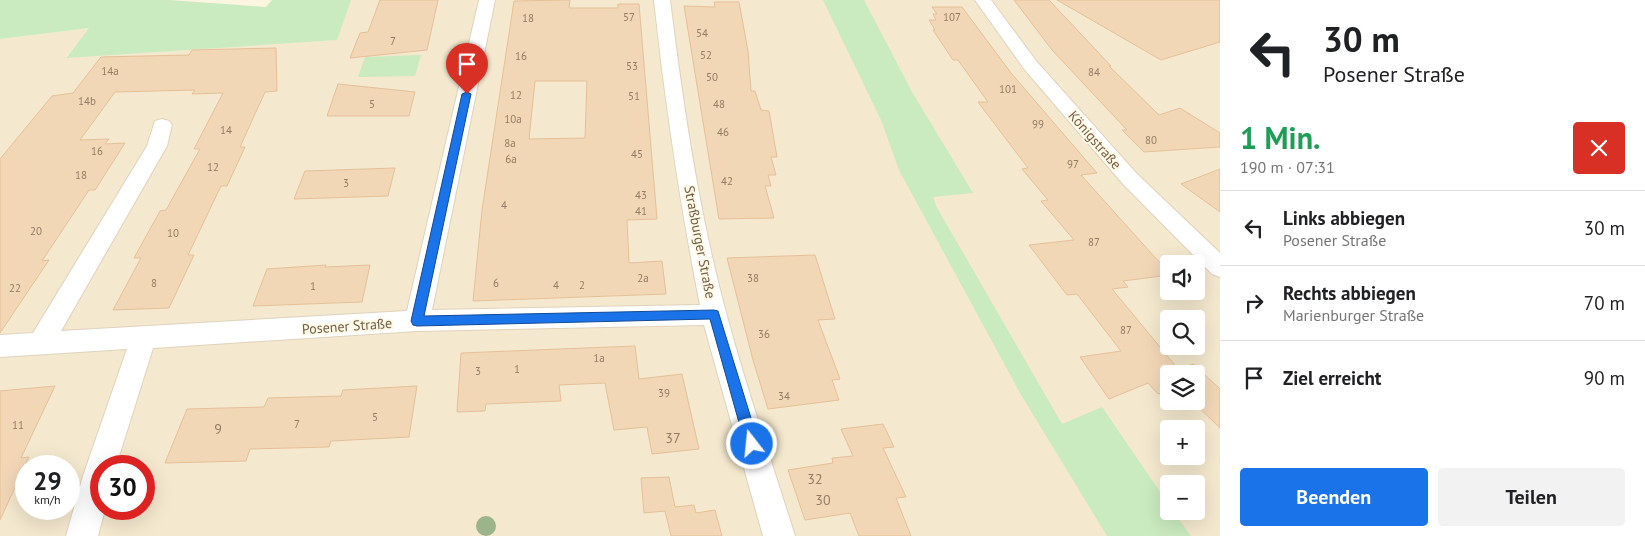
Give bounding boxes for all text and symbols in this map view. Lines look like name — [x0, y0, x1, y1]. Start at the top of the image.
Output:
house number: 57 — [623, 10, 635, 24]
house number: 107 — [943, 10, 961, 24]
house number: 18 — [522, 11, 534, 25]
text: 30 m — [1323, 16, 1400, 62]
icon: left — [1240, 20, 1305, 85]
house number: 54 — [696, 26, 708, 40]
house number: 7 — [390, 34, 396, 48]
pin — [446, 43, 488, 94]
house number: 52 — [700, 48, 712, 62]
house number: 16 — [515, 49, 527, 63]
icon: arrive — [453, 50, 481, 78]
house number: 53 — [626, 59, 638, 73]
text: Posener Straße — [1323, 60, 1465, 88]
house number: 14a — [101, 64, 119, 78]
house number: 84 — [1088, 65, 1100, 79]
house number: 50 — [706, 70, 718, 84]
house number: 101 — [999, 82, 1017, 96]
house number: 12 — [510, 88, 522, 102]
house number: 51 — [628, 89, 640, 103]
house number: 14b — [78, 94, 96, 108]
house number: 5 — [369, 97, 375, 111]
house number: 48 — [713, 97, 725, 111]
street label: Königstraße — [1065, 107, 1125, 173]
house number: 10a — [504, 112, 522, 126]
house number: 99 — [1032, 117, 1044, 131]
text: 1 Min. — [1240, 118, 1320, 157]
button: close — [1573, 122, 1625, 174]
house number: 14 — [220, 123, 232, 137]
house number: 46 — [717, 125, 729, 139]
house number: 80 — [1145, 133, 1157, 147]
house number: 8a — [504, 136, 516, 150]
house number: 16 — [91, 144, 103, 158]
house number: 45 — [631, 147, 643, 161]
house number: 6a — [505, 152, 517, 166]
house number: 97 — [1067, 157, 1079, 171]
text: 190 m · 07:31 — [1240, 157, 1335, 177]
house number: 12 — [207, 160, 219, 174]
house number: 18 — [75, 168, 87, 182]
house number: 42 — [721, 174, 733, 188]
house number: 3 — [343, 176, 349, 190]
street label: Straßburger Straße — [680, 184, 720, 300]
house number: 43 — [635, 188, 647, 202]
house number: 4 — [501, 198, 507, 212]
house number: 41 — [635, 204, 647, 218]
text: Links abbiegen — [1283, 206, 1405, 230]
icon: left — [1240, 214, 1268, 242]
text: 30 m — [1584, 216, 1625, 240]
house number: 20 — [30, 224, 42, 238]
house number: 10 — [167, 226, 179, 240]
text: Posener Straße — [1283, 230, 1386, 250]
house number: 87 — [1088, 235, 1100, 249]
map controls — [1160, 255, 1205, 520]
button: sound — [1160, 255, 1205, 300]
house number: 2a — [637, 271, 649, 285]
house number: 38 — [747, 271, 759, 285]
house number: 8 — [151, 276, 157, 290]
house number: 6 — [493, 276, 499, 290]
house number: 4 — [553, 278, 559, 292]
house number: 2 — [579, 278, 585, 292]
house number: 1 — [310, 279, 316, 293]
house number: 22 — [9, 281, 21, 295]
text: Rechts abbiegen — [1283, 281, 1416, 305]
icon: right — [1240, 289, 1268, 317]
text: 70 m — [1584, 291, 1625, 315]
text: Marienburger Straße — [1283, 305, 1424, 325]
button: search — [1160, 310, 1205, 355]
street label: Posener Straße — [301, 314, 393, 338]
house number: 87 — [1120, 323, 1132, 337]
house number: 36 — [758, 327, 770, 341]
house number: 1a — [593, 351, 605, 365]
house number: 1 — [514, 362, 520, 376]
house number: 3 — [475, 364, 481, 378]
icon: arrive — [1240, 364, 1268, 392]
button: layers — [1160, 365, 1205, 410]
text: Ziel erreicht — [1283, 366, 1381, 390]
text: 90 m — [1584, 366, 1625, 390]
house number: 39 — [658, 386, 670, 400]
house number: 34 — [778, 389, 790, 403]
house number: 5 — [372, 410, 378, 424]
house number: 7 — [294, 417, 300, 431]
position arrow — [725, 417, 777, 469]
house number: 11 — [12, 418, 24, 432]
house number: 9 — [214, 420, 222, 438]
button: + — [1160, 420, 1205, 465]
house number: 37 — [665, 429, 681, 447]
speed limit sign: 30 — [90, 455, 155, 520]
text: 29 — [33, 465, 62, 497]
button: Beenden — [1240, 468, 1428, 526]
button: Teilen — [1438, 468, 1625, 526]
house number: 32 — [807, 470, 823, 488]
button: − — [1160, 475, 1205, 520]
house number: 30 — [815, 491, 831, 509]
text: km/h — [34, 492, 61, 507]

